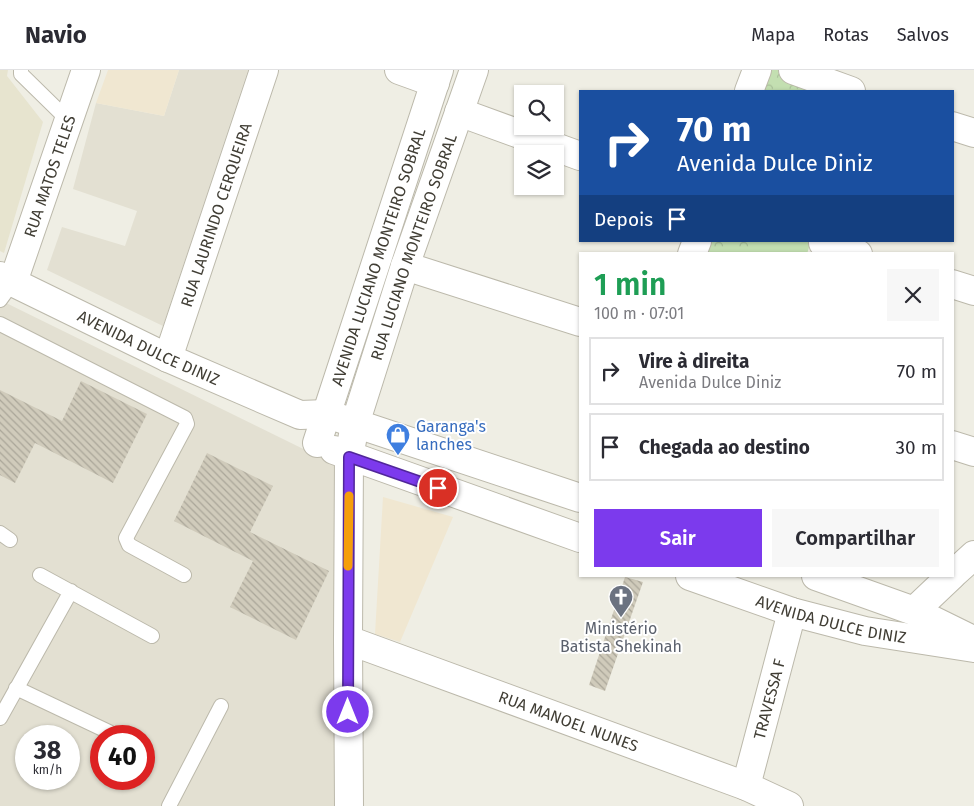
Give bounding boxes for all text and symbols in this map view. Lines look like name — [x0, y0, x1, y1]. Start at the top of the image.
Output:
text: Navio — [25, 21, 87, 49]
text: Mapa — [751, 24, 795, 46]
text: Rotas — [823, 24, 869, 46]
text: Salvos — [897, 24, 949, 46]
map controls — [514, 85, 564, 195]
button: search — [514, 85, 564, 135]
text: 70 m — [677, 108, 751, 150]
icon: right — [594, 110, 659, 175]
street label: RUA MATOS TELES — [20, 112, 79, 240]
street label: RUA LAURINDO CERQUEIRA — [176, 119, 256, 309]
street label: AVENIDA LUCIANO MONTEIRO SOBRAL — [327, 125, 429, 388]
street label: RUA LUCIANO MONTEIRO SOBRAL — [366, 131, 460, 363]
button: layers — [514, 145, 564, 195]
text: Avenida Dulce Diniz — [677, 150, 873, 177]
icon: arrive — [663, 205, 691, 233]
text: Depois — [594, 208, 653, 231]
text: 1 min — [594, 267, 666, 303]
button: close — [887, 269, 939, 321]
text: 100 m · 07:01 — [594, 304, 684, 323]
street label: AVENIDA DULCE DINIZ — [75, 306, 223, 389]
text: Vire à direita — [639, 350, 749, 373]
icon: right — [596, 357, 624, 385]
text: 70 m — [897, 360, 937, 383]
text: Avenida Dulce Diniz — [639, 373, 781, 392]
place label: Garanga's lanches — [416, 417, 486, 454]
shop icon: Garanga's lanches — [385, 422, 411, 456]
icon: arrive — [596, 433, 624, 461]
text: Chegada ao destino — [639, 436, 810, 459]
text: 30 m — [896, 436, 937, 459]
pin — [417, 467, 459, 509]
icon: arrive — [424, 474, 452, 502]
button: Sair — [594, 509, 762, 567]
button: Compartilhar — [772, 509, 939, 567]
church icon: Ministério Batista Shekinah — [608, 584, 634, 618]
street label: AVENIDA DULCE DINIZ — [753, 591, 908, 647]
place label: Ministério Batista Shekinah — [560, 619, 682, 656]
street label: TRAVESSA F — [749, 656, 789, 741]
position arrow — [321, 685, 373, 737]
street label: RUA MANOEL NUNES — [496, 687, 641, 755]
speed limit sign: 40 — [90, 725, 155, 790]
text: 38 — [34, 736, 61, 766]
text: km/h — [33, 763, 62, 777]

